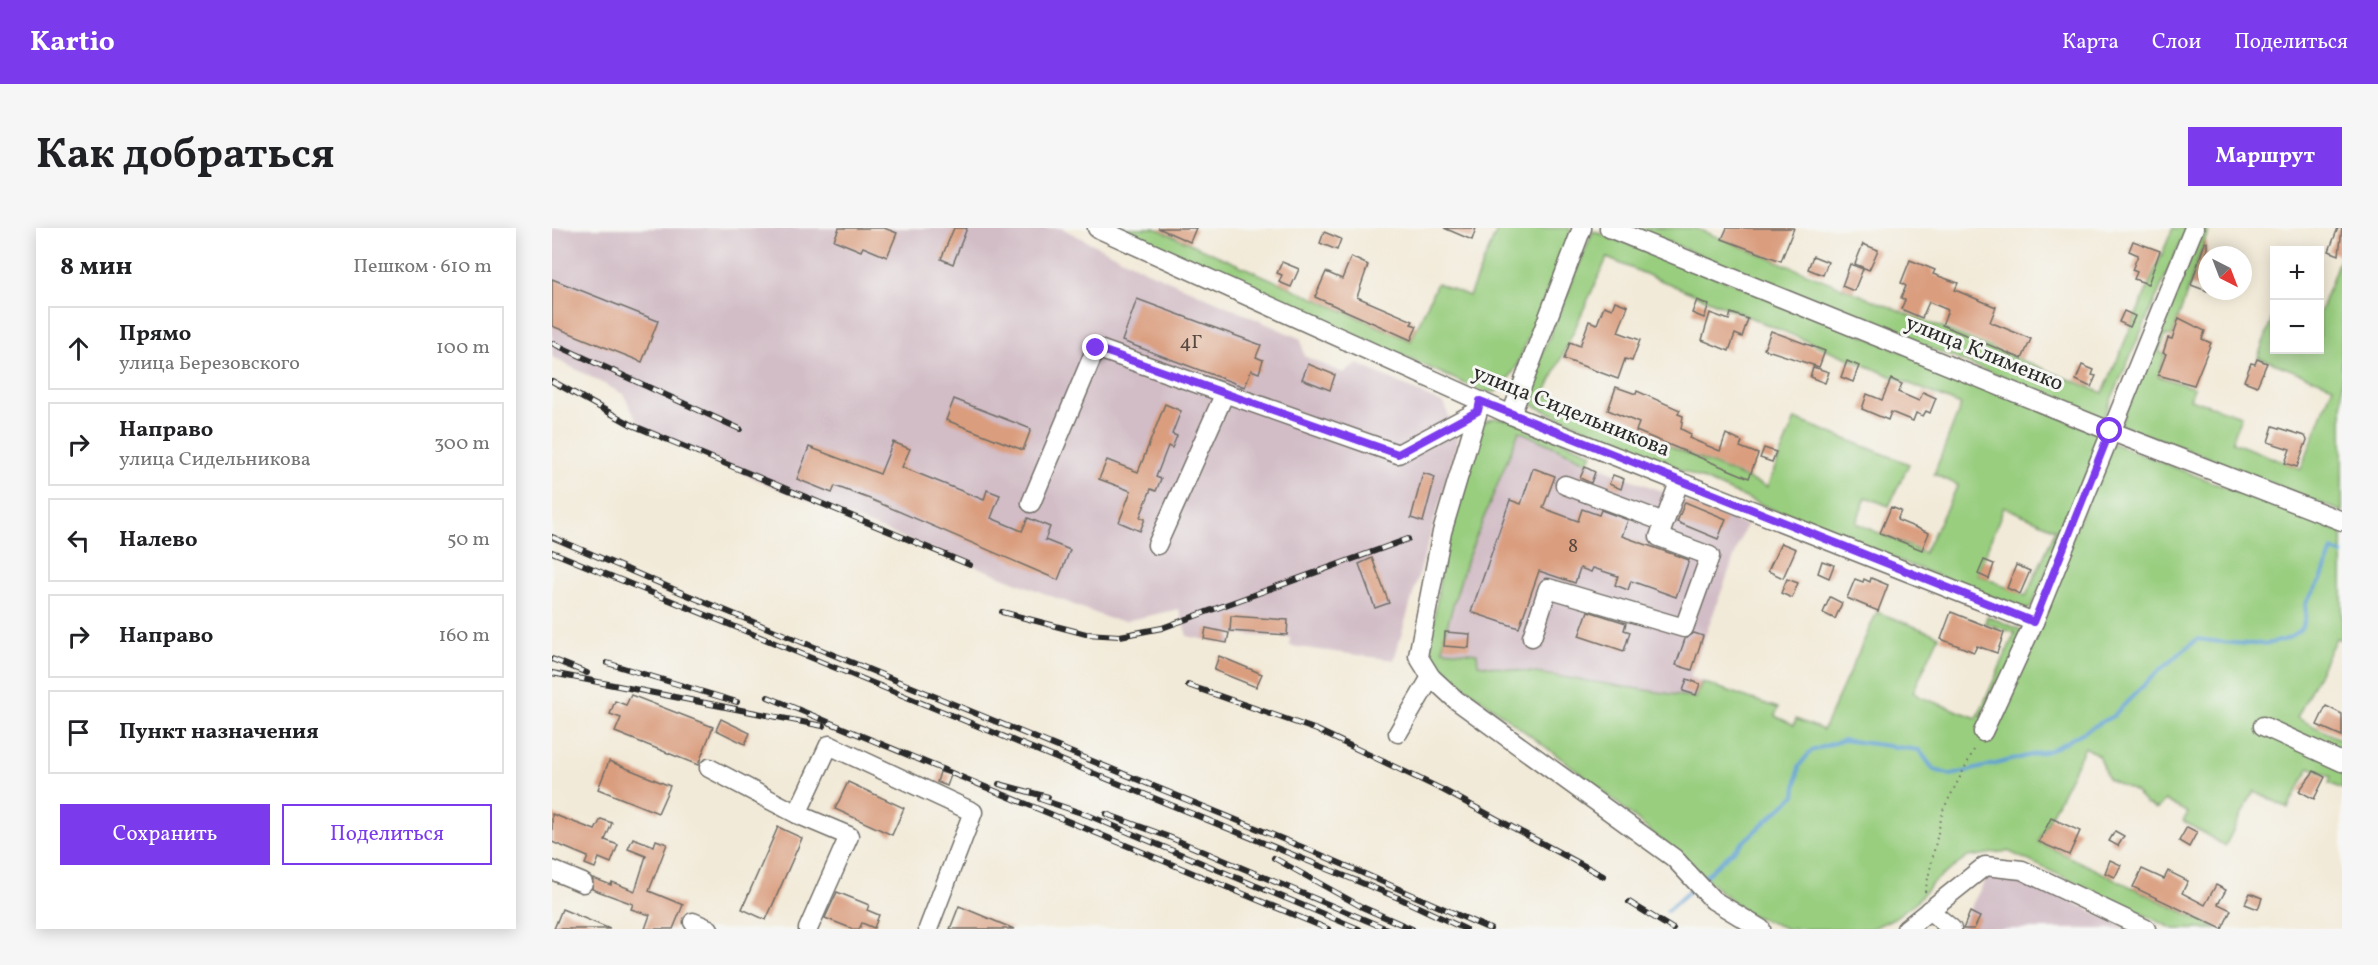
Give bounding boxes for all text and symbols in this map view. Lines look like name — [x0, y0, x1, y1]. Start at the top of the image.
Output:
text: Kartio — [30, 23, 115, 62]
text: Карта — [2062, 28, 2119, 57]
text: Слои — [2152, 28, 2201, 57]
text: Поделиться — [2234, 28, 2348, 57]
text: Как добраться — [36, 127, 335, 186]
button: Маршрут — [2188, 127, 2342, 186]
north arrow — [2198, 246, 2252, 300]
map controls — [2270, 246, 2324, 354]
button: + — [2270, 246, 2324, 300]
text: 8 мин — [60, 249, 132, 285]
text: Пешком · 610 m — [353, 253, 492, 281]
button: − — [2270, 300, 2324, 354]
street label: улица Клименко — [1900, 308, 2068, 400]
text: Прямо — [119, 319, 191, 350]
house number: 4Г — [1179, 329, 1203, 357]
icon: ahead — [62, 332, 95, 365]
text: 100 m — [436, 334, 490, 362]
route end — [1082, 334, 1108, 360]
text: улица Березовского — [119, 350, 300, 378]
street label: улица Сидельникова — [1467, 358, 1675, 466]
text: Направо — [119, 415, 213, 446]
route start — [2096, 417, 2122, 443]
icon: right — [62, 428, 95, 461]
text: 300 m — [434, 430, 490, 458]
text: улица Сидельникова — [119, 446, 311, 474]
icon: left — [62, 524, 95, 557]
text: Налево — [119, 525, 198, 556]
text: 50 m — [447, 526, 490, 554]
house number: 8 — [1568, 533, 1578, 561]
icon: right — [62, 620, 95, 653]
text: Направо — [119, 621, 213, 652]
text: 160 m — [438, 622, 490, 650]
icon: arrive — [62, 716, 95, 749]
text: Пункт назначения — [119, 717, 319, 748]
button: Сохранить — [60, 804, 270, 865]
button: Поделиться — [282, 804, 492, 865]

